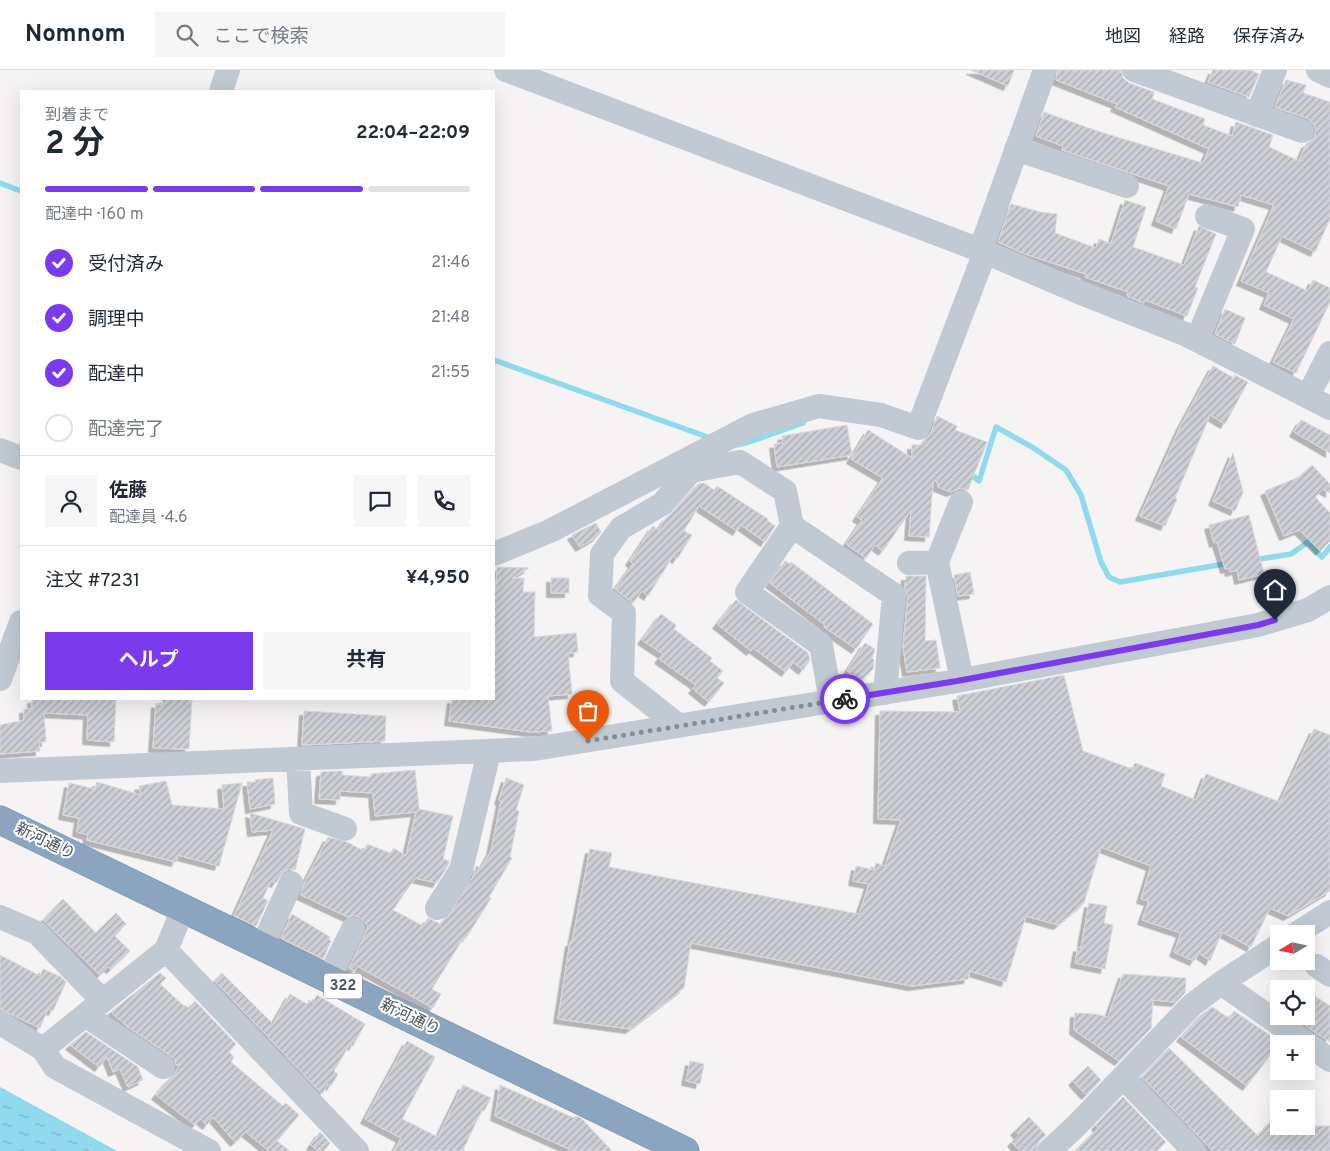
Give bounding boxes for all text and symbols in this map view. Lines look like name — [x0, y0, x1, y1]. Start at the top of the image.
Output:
search box — [155, 12, 505, 57]
text: Nomnom — [25, 20, 125, 50]
icon: search — [173, 21, 201, 49]
text: ここで検索 — [213, 25, 309, 49]
text: 地図 — [1105, 26, 1141, 49]
text: 経路 — [1169, 26, 1205, 49]
text: 保存済み — [1233, 26, 1305, 49]
text: 到着まで — [45, 106, 109, 126]
text: 22:04–22:09 — [356, 121, 470, 145]
text: 2 分 — [45, 125, 105, 165]
text: 配達中 · 160 m — [45, 205, 144, 225]
icon: check — [45, 249, 73, 277]
text: 受付済み — [88, 253, 164, 277]
text: 21:46 — [431, 253, 470, 273]
icon: check — [45, 304, 73, 332]
text: 調理中 — [88, 308, 145, 332]
text: 21:48 — [431, 308, 470, 328]
icon: check — [45, 359, 73, 387]
text: 配達中 — [88, 363, 145, 387]
text: 21:55 — [431, 363, 470, 383]
text: 配達完了 — [88, 418, 164, 442]
button: person — [45, 475, 97, 527]
button: chat — [354, 475, 406, 527]
button: phone — [418, 475, 470, 527]
text: 佐藤 — [109, 479, 147, 503]
text: 配達員 · 4.6 — [109, 508, 188, 528]
text: ¥4,950 — [406, 566, 470, 590]
text: 注文 #7231 — [45, 569, 140, 593]
pin — [1254, 569, 1296, 620]
icon: home — [1261, 576, 1289, 604]
button: ヘルプ — [45, 632, 253, 690]
button: 共有 — [263, 632, 470, 690]
courier — [820, 674, 870, 724]
icon: bike — [831, 685, 859, 713]
pin — [567, 690, 609, 741]
icon: bag — [574, 697, 602, 725]
street label: 新河通り — [12, 819, 78, 865]
north arrow — [1270, 925, 1315, 970]
map controls — [1270, 925, 1315, 1135]
road number: 322 — [324, 974, 362, 998]
button: locate — [1270, 980, 1315, 1025]
street label: 新河通り — [377, 995, 443, 1041]
button: + — [1270, 1035, 1315, 1080]
button: − — [1270, 1090, 1315, 1135]

